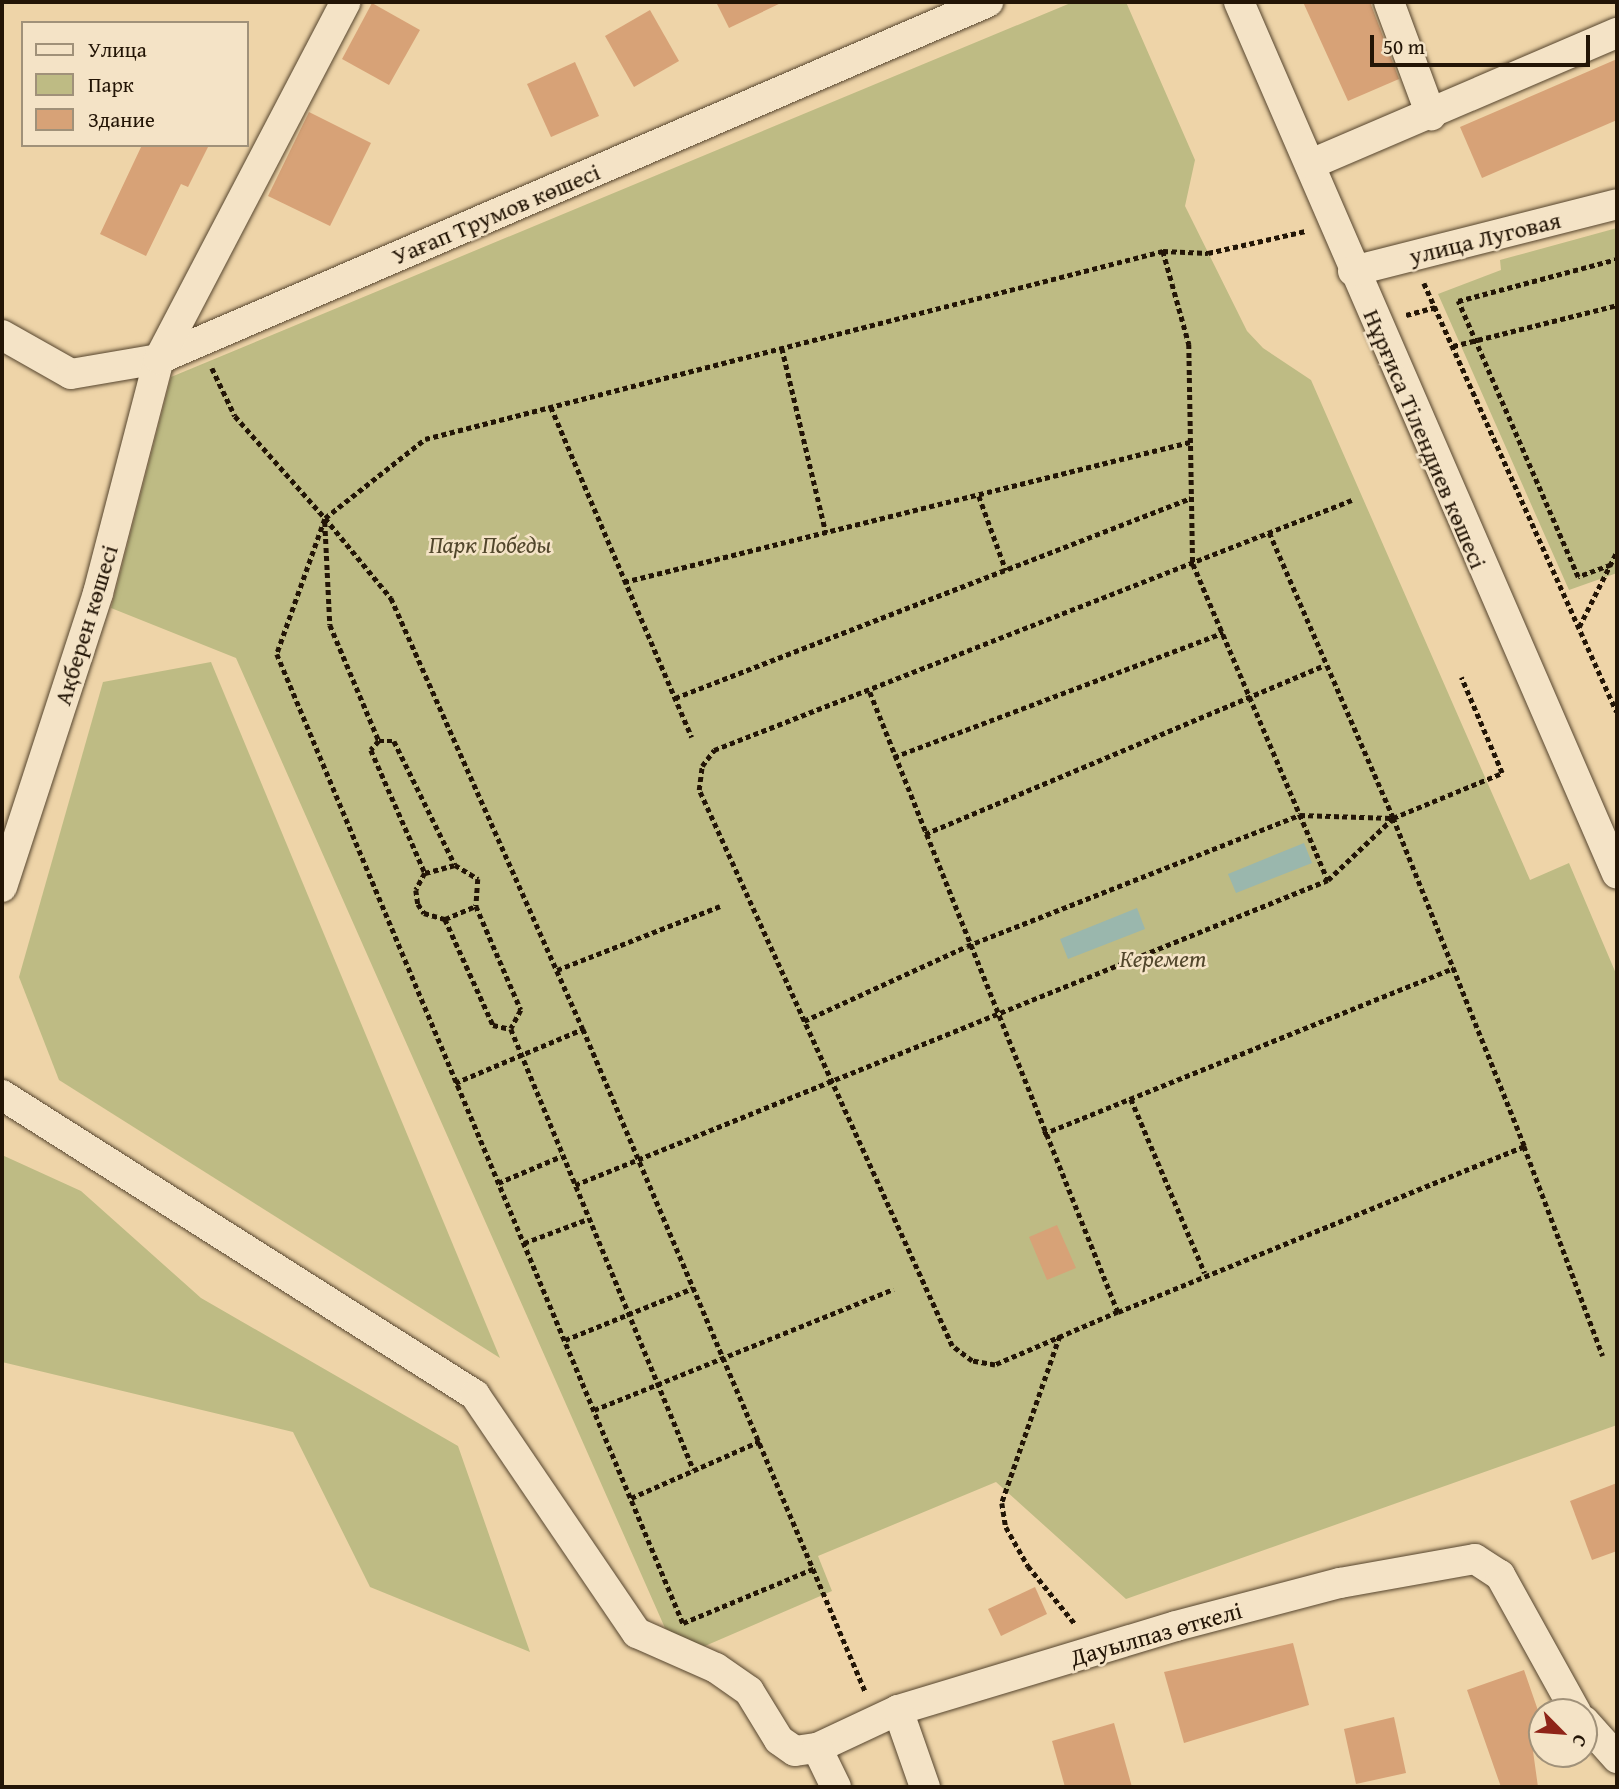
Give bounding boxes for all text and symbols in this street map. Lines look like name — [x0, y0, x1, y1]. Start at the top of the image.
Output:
legend — [21, 21, 248, 147]
scale bar — [1374, 21, 1594, 65]
text: 50 m — [1383, 31, 1425, 62]
text: Улица — [88, 34, 147, 65]
text: Парк — [88, 69, 134, 100]
text: Здание — [88, 104, 155, 135]
street label: Уағап Трумов көшесі — [388, 157, 604, 271]
street label: улица Луговая — [1406, 205, 1564, 271]
street label: Нұрғиса Тілендиев көшесі — [1357, 305, 1493, 573]
park label: Парк Победы — [429, 531, 551, 559]
street label: Ақберен көшесі — [48, 541, 124, 709]
park label: Керемет — [1119, 945, 1207, 973]
street label: Дауылпаз өткелі — [1067, 1596, 1245, 1672]
north arrow — [1528, 1698, 1598, 1768]
text: С — [1565, 1730, 1595, 1752]

